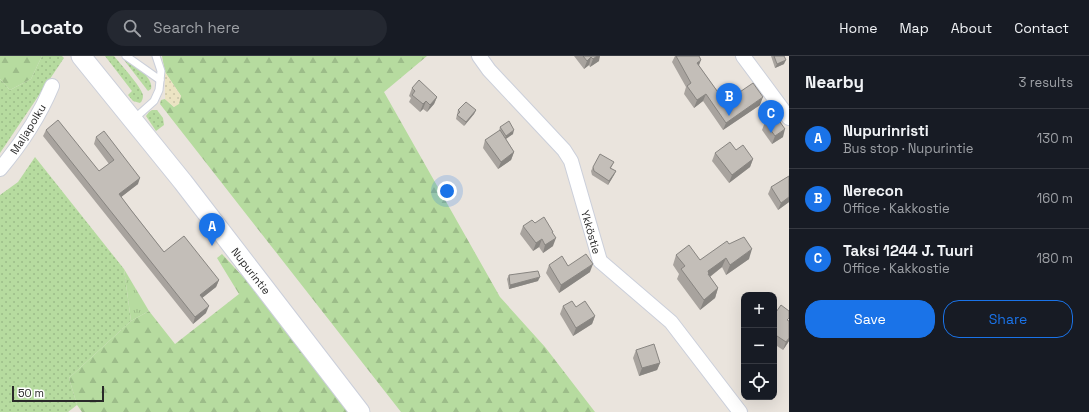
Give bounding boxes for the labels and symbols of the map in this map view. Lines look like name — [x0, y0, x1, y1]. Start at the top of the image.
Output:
pin: B — [716, 83, 742, 116]
pin: C — [758, 100, 784, 133]
street label: Maljapolku — [7, 101, 49, 157]
your location — [437, 181, 457, 201]
street label: Ykköstie — [578, 208, 604, 256]
pin: A — [199, 213, 225, 246]
street label: Nupurintie — [228, 245, 274, 297]
scale bar — [12, 384, 104, 403]

